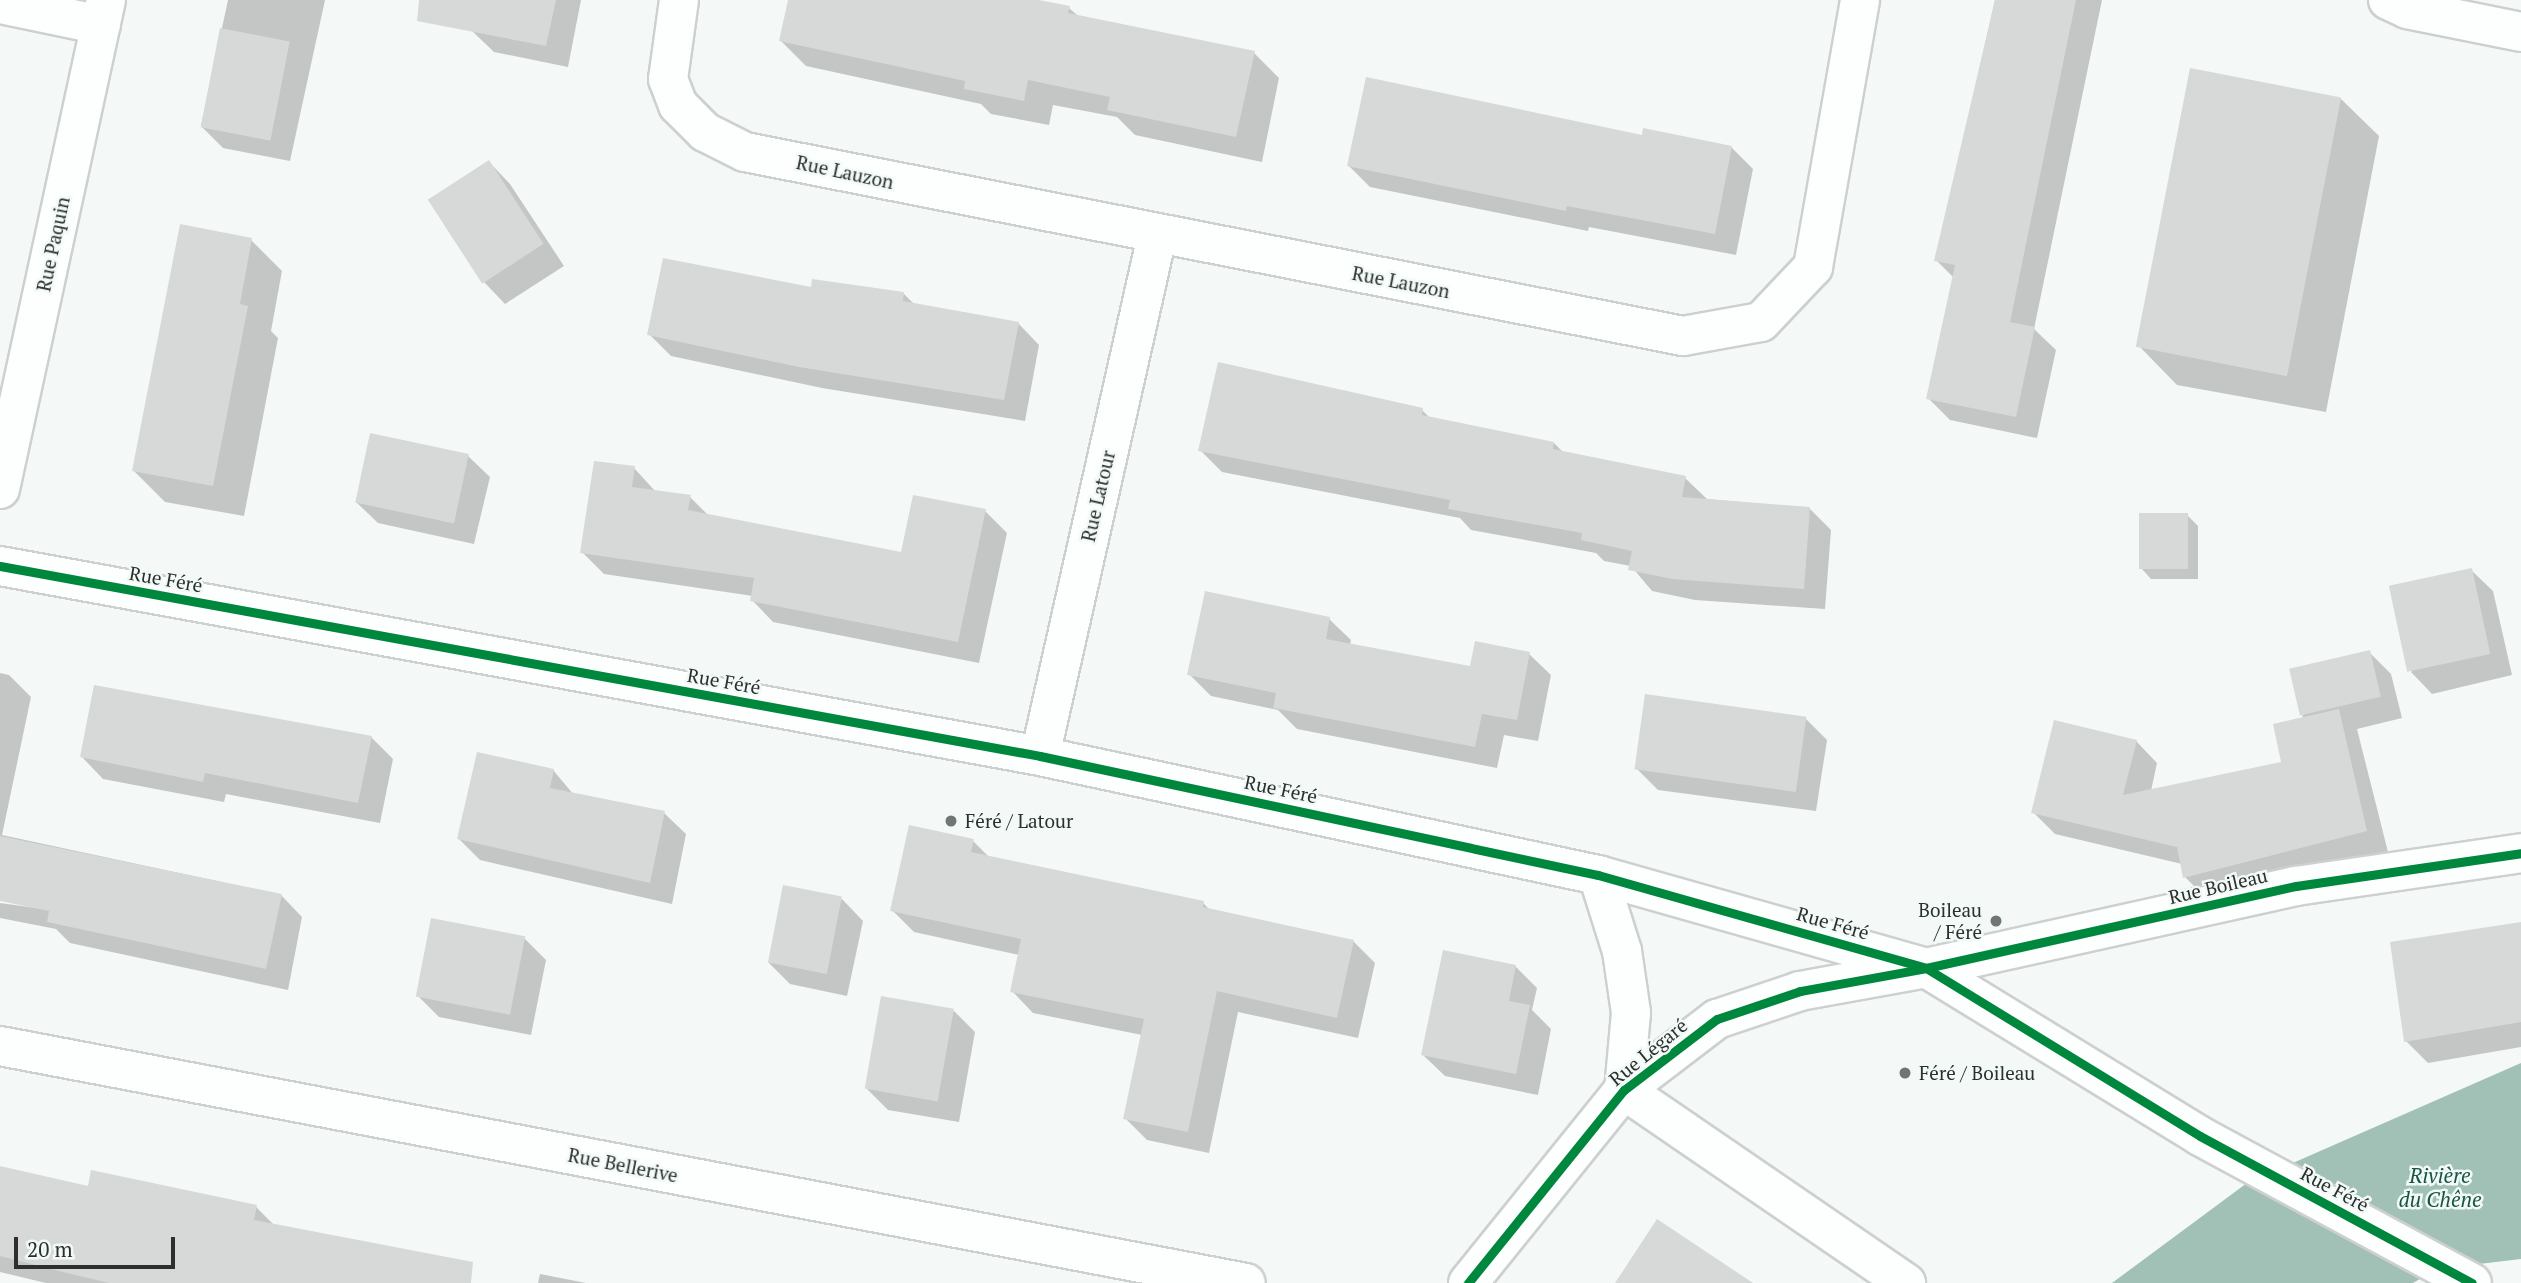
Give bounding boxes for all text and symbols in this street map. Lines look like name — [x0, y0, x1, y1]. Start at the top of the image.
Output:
street label: Rue Lauzon — [794, 151, 896, 193]
street label: Rue Paquin — [32, 194, 74, 294]
street label: Rue Lauzon — [1350, 261, 1452, 303]
street label: Rue Latour — [1076, 448, 1120, 544]
street label: Rue Féré — [128, 561, 204, 597]
street label: Rue Féré — [686, 663, 762, 699]
street label: Rue Féré — [1242, 770, 1320, 808]
place label: Féré / Latour — [965, 810, 1073, 832]
marker: Féré / Latour — [943, 813, 959, 829]
street label: Rue Boileau — [2166, 864, 2270, 908]
place label: Boileau / Féré — [1918, 899, 1982, 943]
street label: Rue Féré — [1794, 902, 1872, 944]
marker: Boileau / Féré — [1988, 913, 2004, 929]
street label: Rue Légaré — [1604, 1014, 1692, 1090]
place label: Féré / Boileau — [1919, 1062, 2035, 1084]
marker: Féré / Boileau — [1897, 1065, 1913, 1081]
street label: Rue Bellerive — [566, 1143, 680, 1187]
street label: Rue Féré — [2297, 1162, 2373, 1216]
water label: Rivière du Chêne — [2398, 1162, 2482, 1212]
scale bar — [18, 1224, 178, 1268]
text: 20 m — [27, 1235, 73, 1263]

